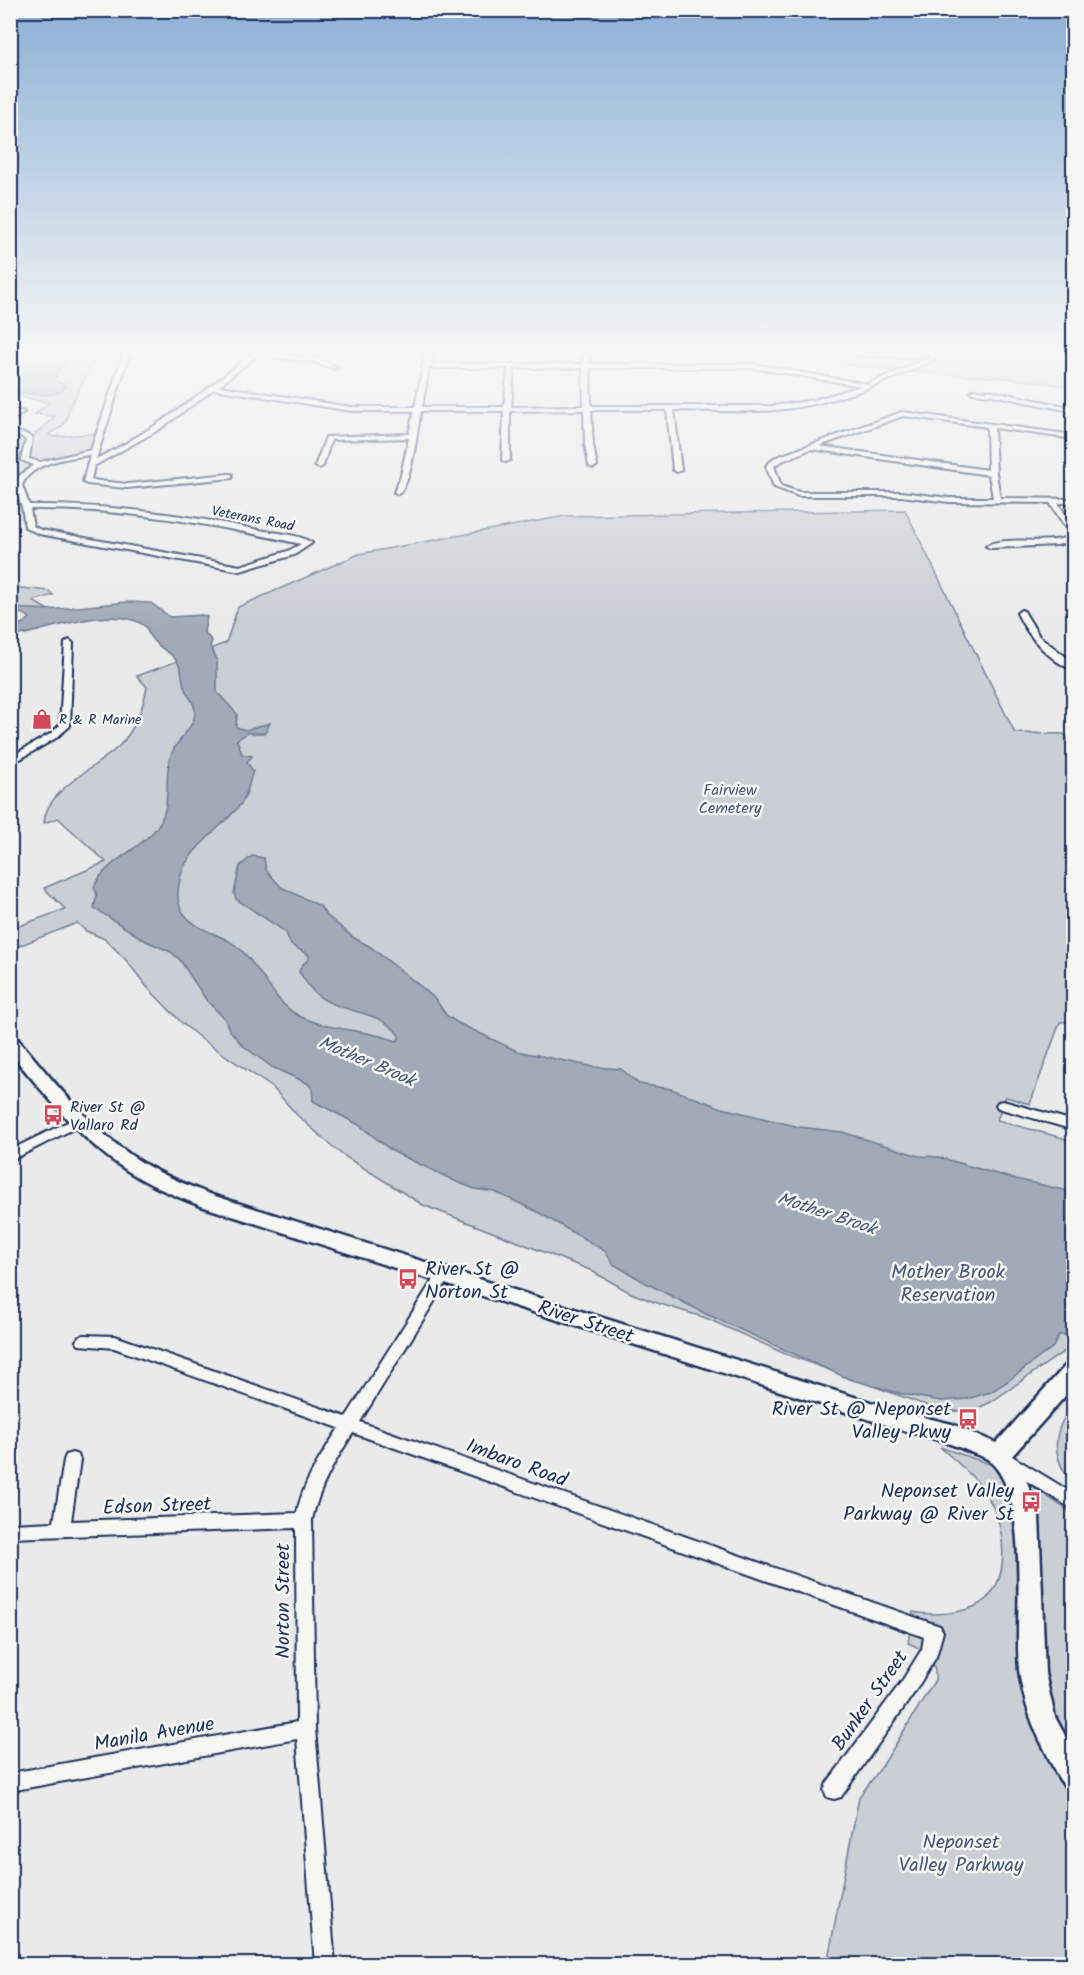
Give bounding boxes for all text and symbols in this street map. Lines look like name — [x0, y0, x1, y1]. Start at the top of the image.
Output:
street label: Veterans Road — [210, 500, 297, 538]
shop icon: R & R Marine — [30, 707, 54, 731]
place label: R & R Marine — [59, 709, 142, 731]
park label: Fairview Cemetery — [699, 778, 762, 821]
water label: Mother Brook — [314, 1029, 422, 1097]
place label: River St @ Vallaro Rd — [70, 1095, 145, 1138]
bus stop icon: River St @ Vallaro Rd — [41, 1103, 65, 1127]
water label: Mother Brook — [773, 1185, 882, 1245]
place label: River St @ Norton St — [425, 1254, 519, 1309]
park label: Mother Brook Reservation — [891, 1257, 1006, 1312]
bus stop icon: River St @ Norton St — [396, 1267, 420, 1291]
street label: River Street — [533, 1292, 638, 1354]
place label: River St @ Neponset Valley Pkwy — [772, 1394, 952, 1449]
bus stop icon: River St @ Neponset Valley Pkwy — [956, 1407, 980, 1431]
street label: Imbaro Road — [461, 1431, 572, 1497]
place label: Neponset Valley Parkway @ River St — [843, 1476, 1015, 1531]
street label: Edson Street — [102, 1489, 212, 1525]
bus stop icon: Neponset Valley Parkway @ River St — [1019, 1490, 1043, 1514]
street label: Norton Street — [268, 1543, 300, 1659]
street label: Bunker Street — [824, 1644, 917, 1758]
street label: Manila Avenue — [92, 1709, 217, 1761]
park label: Neponset Valley Parkway — [899, 1827, 1024, 1882]

